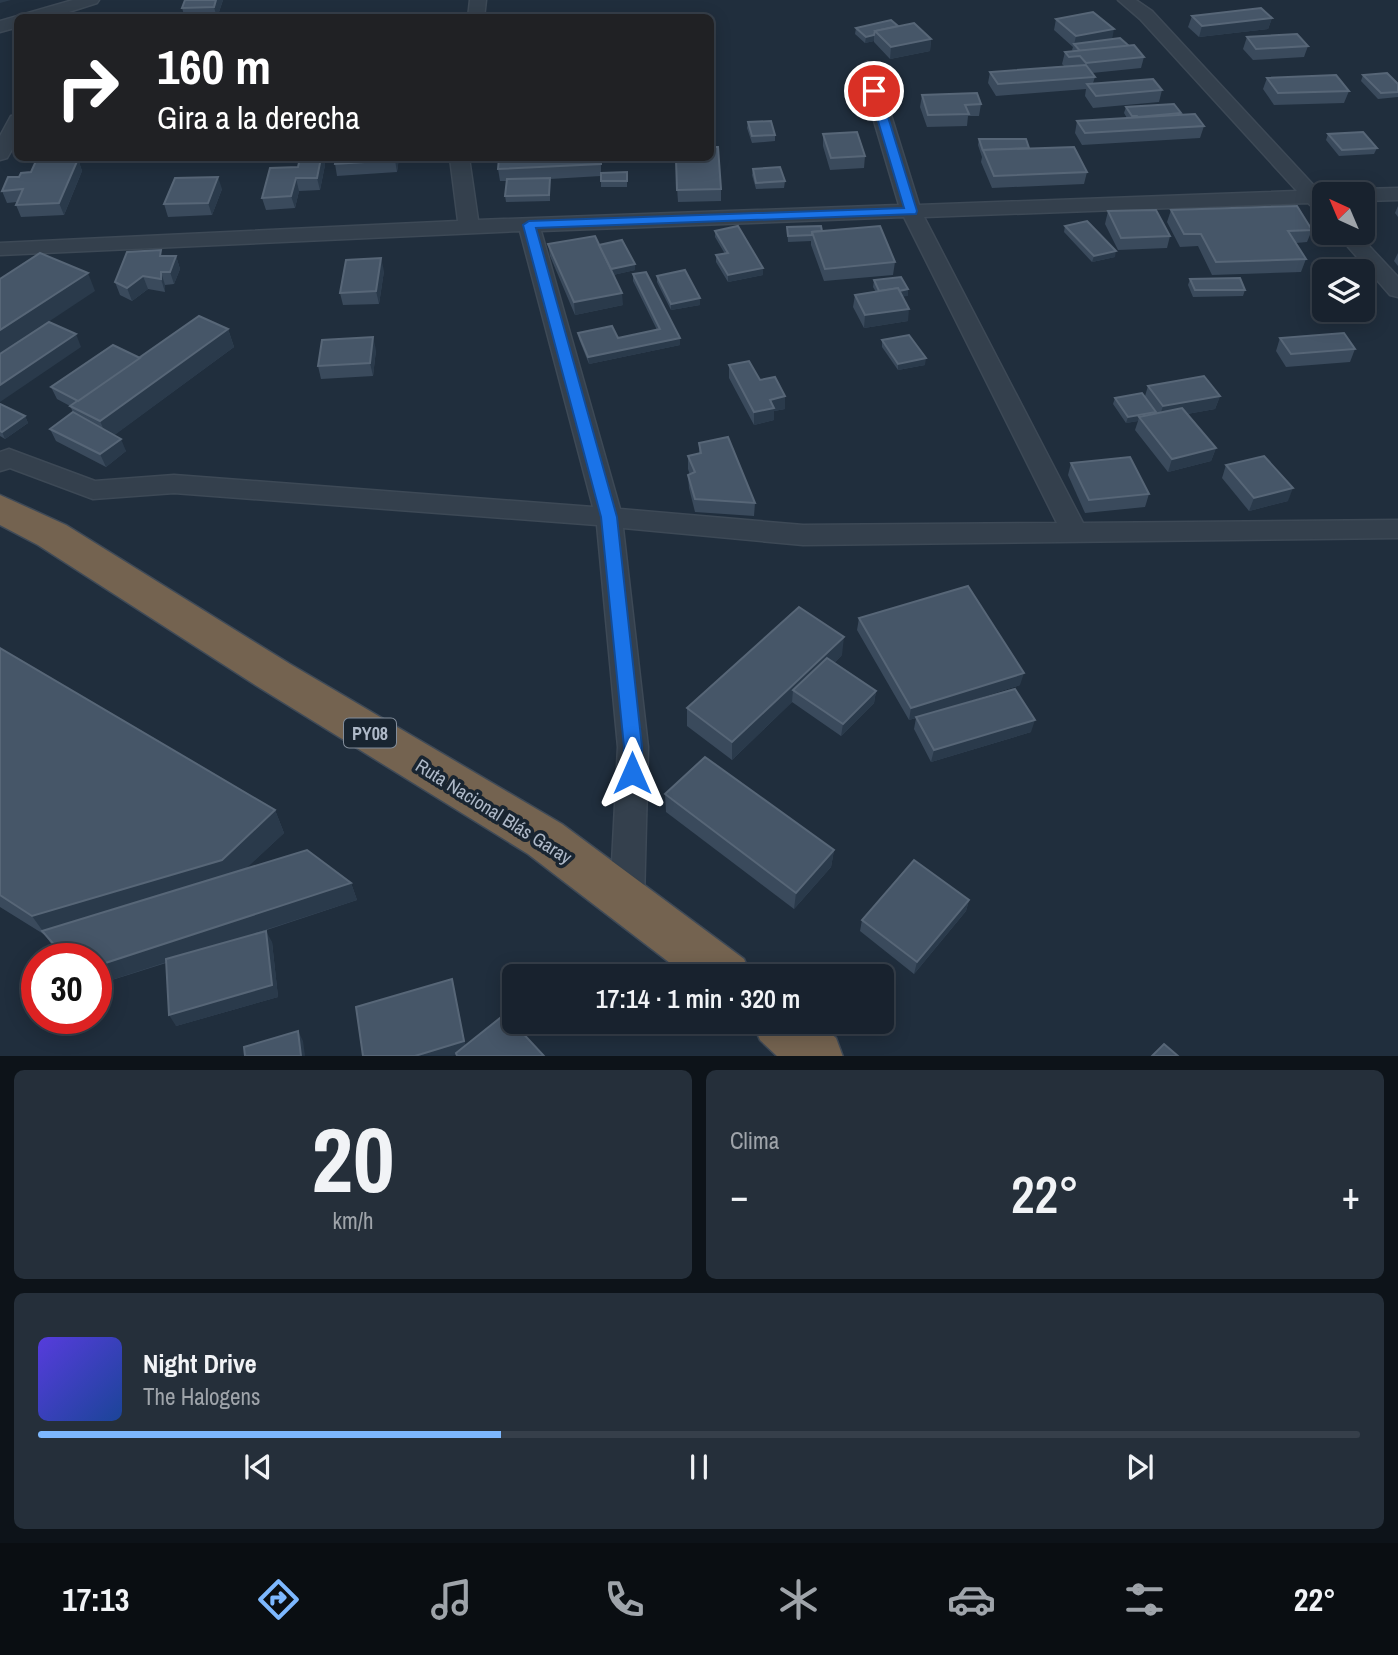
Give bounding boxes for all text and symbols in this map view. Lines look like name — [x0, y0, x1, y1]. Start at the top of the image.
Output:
text: 160 m — [157, 33, 271, 99]
icon: right — [42, 42, 133, 133]
pin — [844, 61, 904, 121]
icon: arrive — [855, 72, 893, 110]
text: Gira a la derecha — [157, 96, 360, 139]
north arrow — [1312, 182, 1376, 245]
map controls — [1312, 182, 1375, 322]
button: layers — [1312, 259, 1375, 322]
road number: PY08 — [344, 718, 396, 748]
position arrow — [595, 736, 669, 810]
street label: Ruta Nacional Blás Garay — [411, 752, 577, 870]
speed limit sign: 30 — [21, 943, 112, 1034]
text: 17:14 · 1 min · 320 m — [596, 981, 800, 1016]
text: 20 — [312, 1098, 395, 1220]
text: Clima — [730, 1125, 779, 1156]
text: 22° — [1011, 1159, 1079, 1229]
text: − — [730, 1170, 748, 1221]
text: + — [1342, 1170, 1360, 1221]
text: km/h — [333, 1205, 373, 1236]
text: Night Drive — [143, 1346, 257, 1381]
text: The Halogens — [143, 1381, 260, 1412]
icon: previous — [239, 1448, 277, 1486]
icon: pause — [680, 1448, 718, 1486]
icon: next — [1121, 1448, 1159, 1486]
icon: directions — [254, 1575, 303, 1624]
icon: music — [427, 1575, 476, 1624]
icon: phone — [600, 1575, 649, 1624]
icon: climate — [774, 1575, 823, 1624]
icon: car — [947, 1575, 996, 1624]
icon: filters — [1120, 1575, 1169, 1624]
text: 17:13 — [62, 1578, 129, 1621]
text: 22° — [1294, 1578, 1336, 1621]

